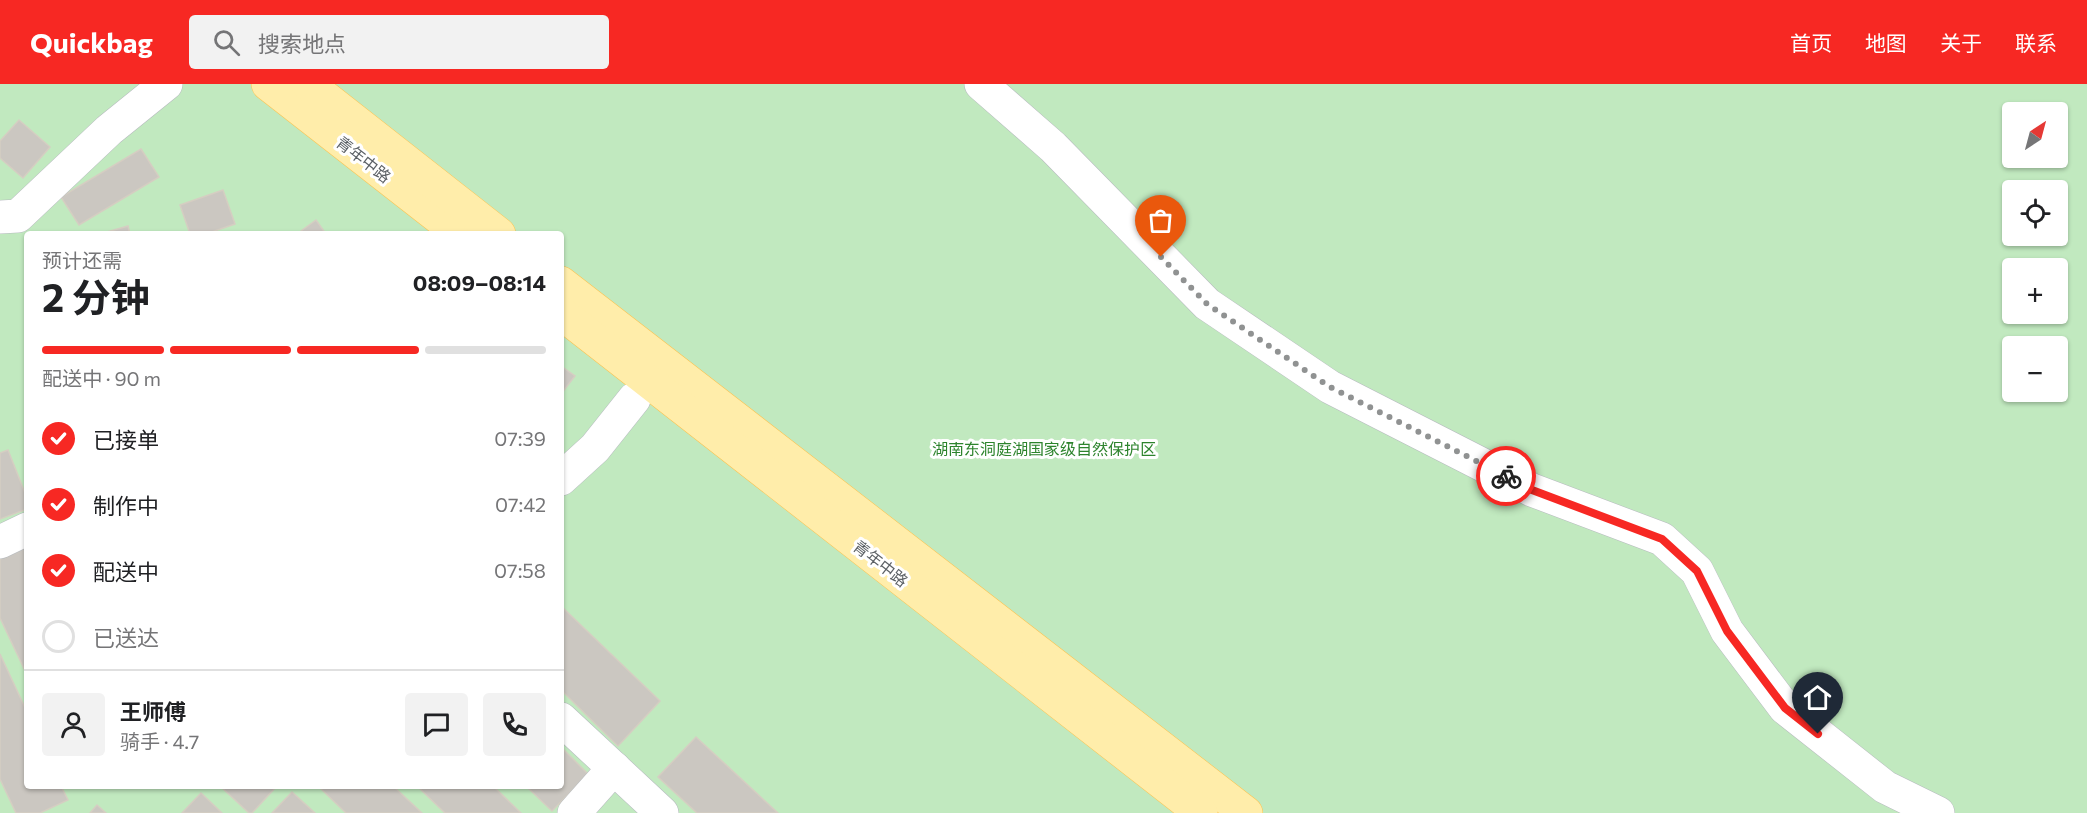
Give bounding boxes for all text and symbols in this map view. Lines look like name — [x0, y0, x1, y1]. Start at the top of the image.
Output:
search box — [189, 15, 609, 69]
text: Quickbag — [30, 25, 153, 59]
icon: search — [210, 26, 243, 59]
text: 搜索地点 — [258, 30, 346, 57]
text: 首页 — [1790, 30, 1832, 55]
text: 地图 — [1865, 30, 1907, 55]
text: 关于 — [1940, 30, 1982, 55]
text: 联系 — [2015, 30, 2057, 55]
north arrow — [2002, 102, 2068, 168]
map controls — [2002, 102, 2068, 402]
street label: 青年中路 — [333, 132, 395, 186]
button: locate — [2002, 180, 2068, 246]
pin — [1135, 195, 1186, 257]
icon: bag — [1144, 204, 1177, 237]
text: 预计还需 — [42, 248, 122, 272]
button: + — [2002, 258, 2068, 324]
text: 08:09–08:14 — [413, 269, 546, 296]
text: 2 分钟 — [42, 272, 150, 320]
button: − — [2002, 336, 2068, 402]
text: 配送中 · 90 m — [42, 366, 161, 390]
icon: check — [42, 422, 75, 455]
text: 已接单 — [93, 426, 159, 453]
text: 07:39 — [494, 426, 546, 450]
park label: 湖南东洞庭湖国家级自然保护区 — [932, 439, 1156, 458]
courier — [1476, 446, 1536, 506]
icon: bike — [1490, 460, 1523, 493]
icon: check — [42, 488, 75, 521]
text: 制作中 — [93, 492, 159, 519]
text: 07:42 — [495, 492, 546, 516]
street label: 青年中路 — [850, 536, 912, 590]
icon: check — [42, 554, 75, 587]
text: 配送中 — [93, 558, 159, 585]
text: 07:58 — [494, 558, 546, 582]
text: 已送达 — [93, 624, 159, 651]
pin — [1792, 672, 1843, 734]
icon: home — [1801, 681, 1834, 714]
button: person — [42, 693, 105, 756]
button: chat — [405, 693, 468, 756]
button: phone — [483, 693, 546, 756]
text: 王师傅 — [120, 698, 186, 725]
text: 骑手 · 4.7 — [120, 729, 199, 753]

